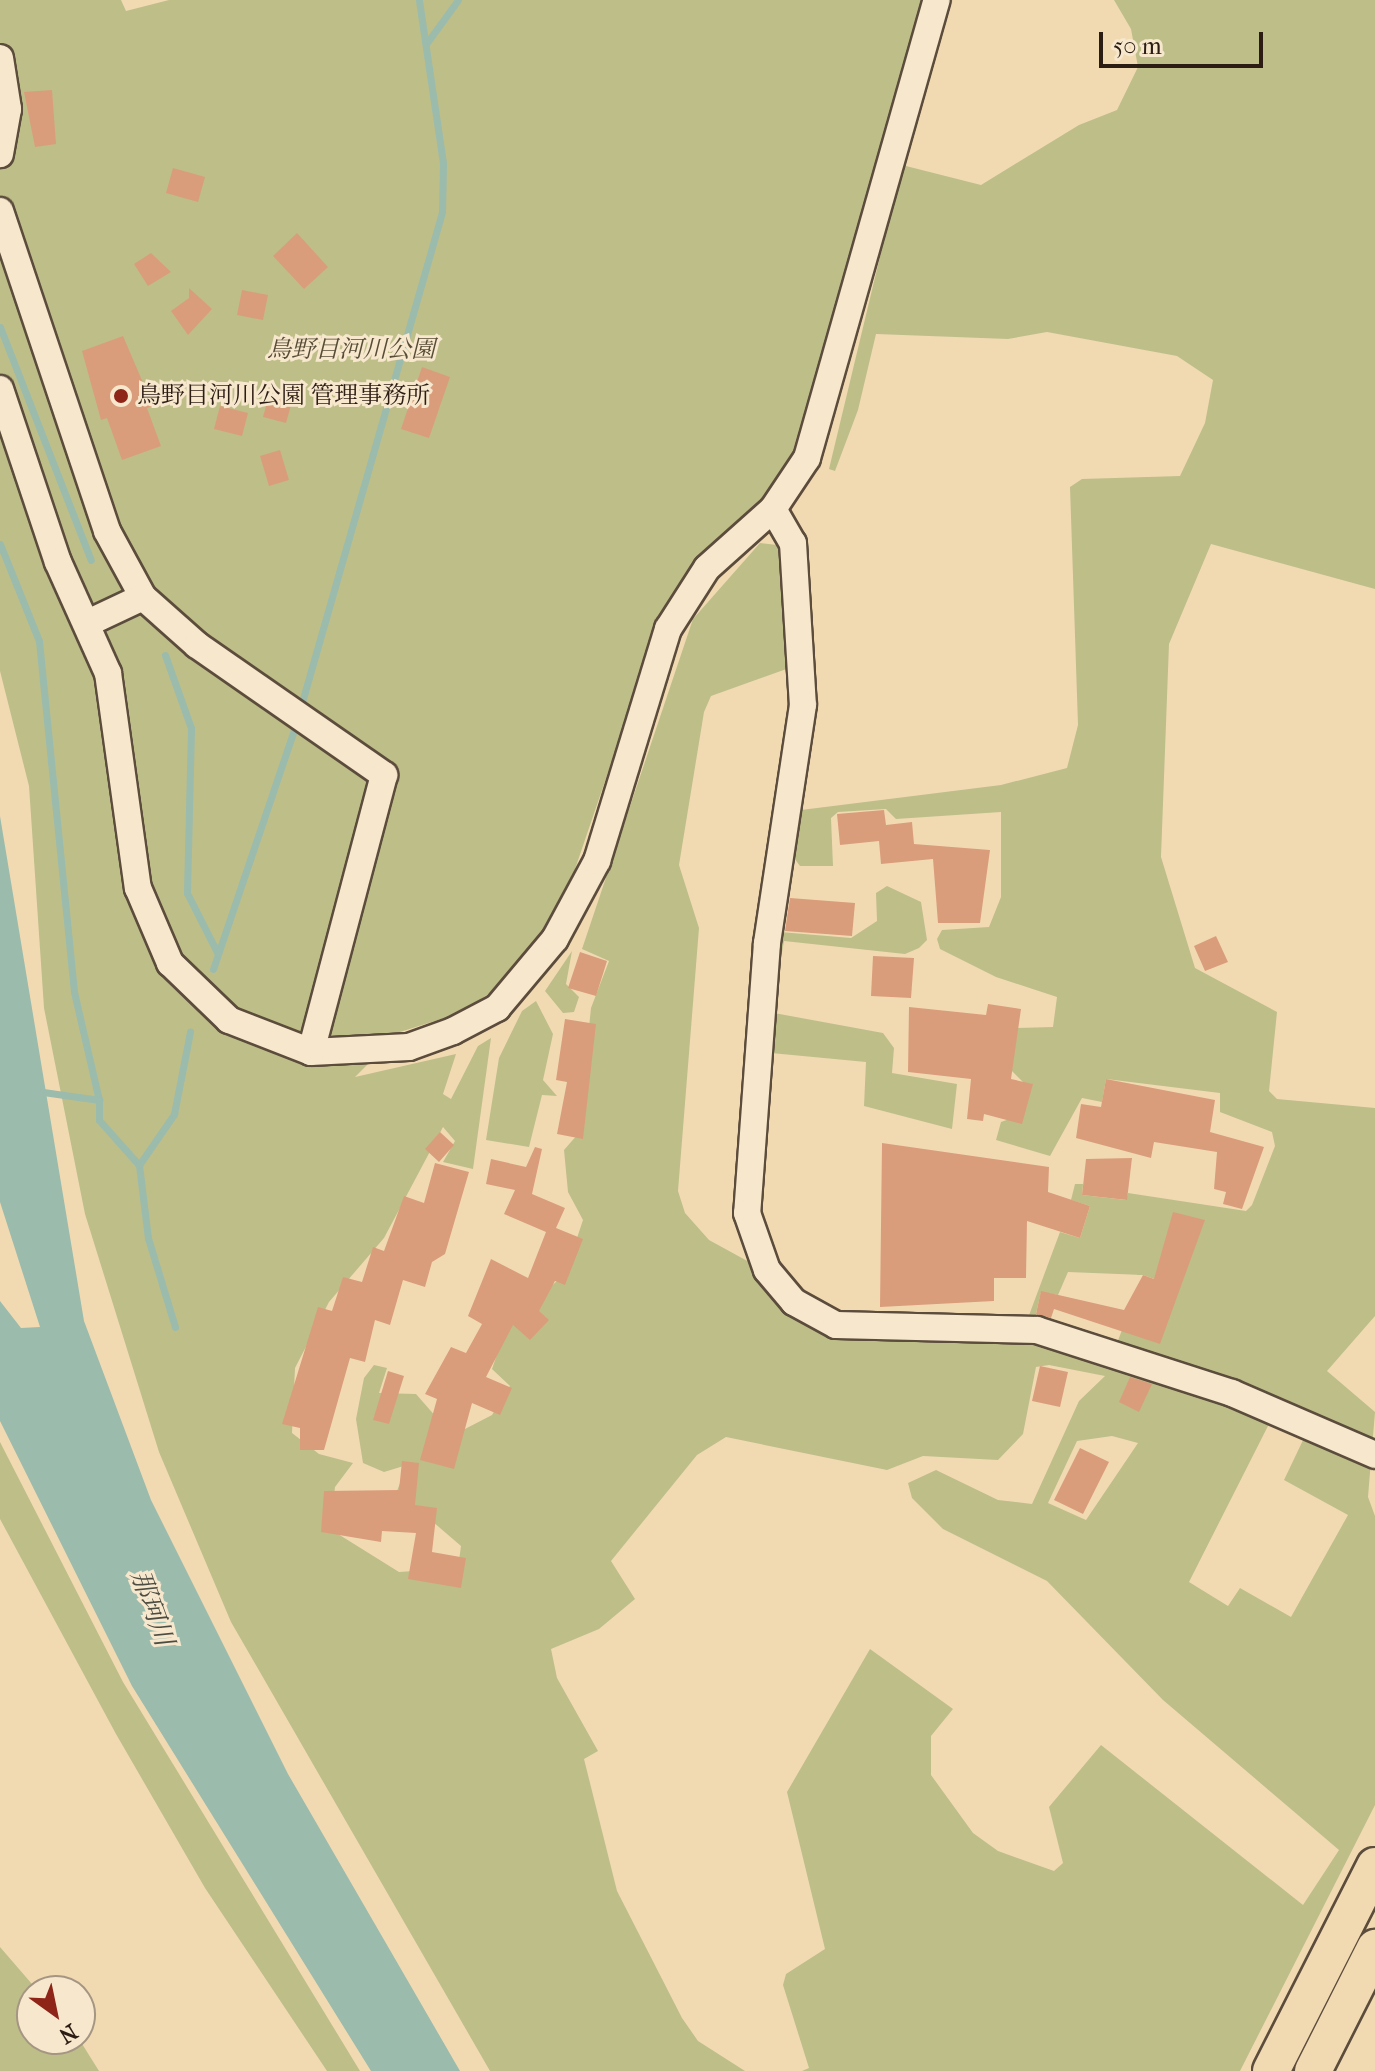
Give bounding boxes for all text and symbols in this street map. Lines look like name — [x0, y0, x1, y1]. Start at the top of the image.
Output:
scale bar — [1103, 16, 1267, 66]
text: 50 m — [1113, 32, 1162, 60]
park label: 鳥野目河川公園 — [267, 336, 435, 364]
place label: 鳥野目河川公園 管理事務所 — [137, 382, 430, 410]
marker: 鳥野目河川公園 管理事務所 — [112, 387, 130, 405]
water label: 那珂川 — [124, 1566, 180, 1650]
north arrow — [16, 1975, 96, 2055]
text: N — [54, 2018, 82, 2049]

